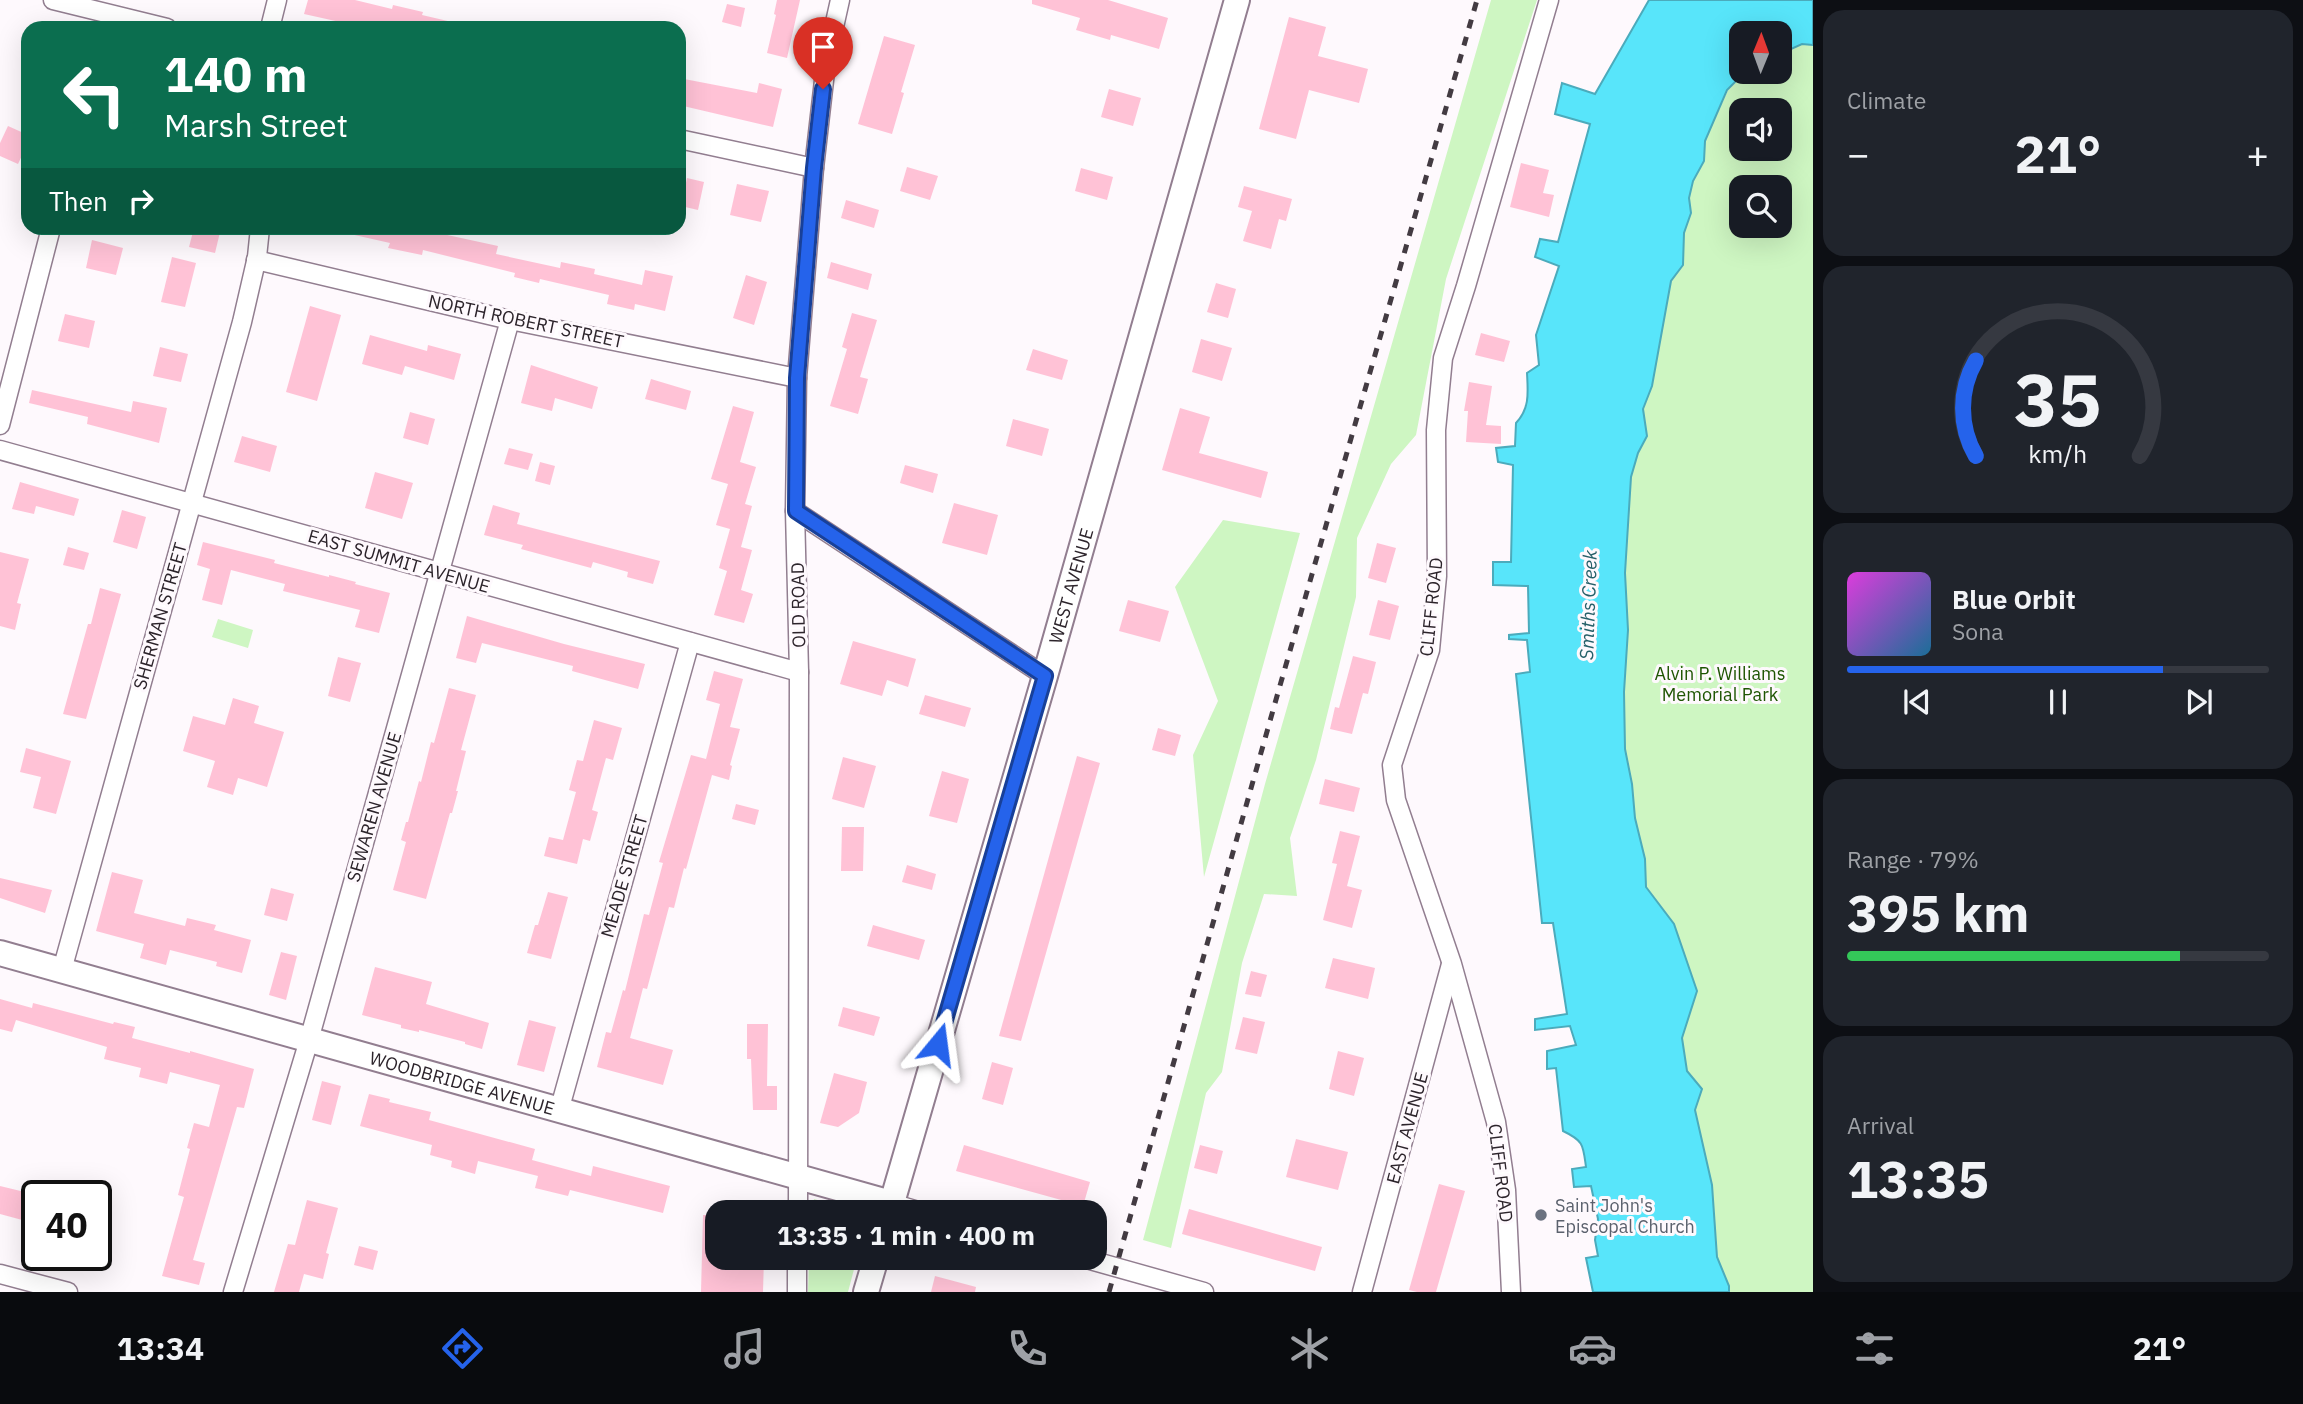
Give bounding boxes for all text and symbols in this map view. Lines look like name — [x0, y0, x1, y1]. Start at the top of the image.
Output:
pin — [793, 17, 853, 89]
north arrow — [1729, 21, 1792, 84]
map controls — [1729, 21, 1792, 238]
icon: arrive — [804, 28, 842, 66]
text: 140 m — [164, 42, 308, 105]
icon: left — [49, 49, 140, 140]
text: Climate — [1847, 85, 1926, 115]
button: sound — [1729, 98, 1792, 161]
text: Marsh Street — [164, 104, 348, 146]
text: 21° — [2015, 120, 2101, 187]
text: − — [1847, 129, 1870, 178]
text: + — [2246, 129, 2269, 178]
button: search — [1729, 175, 1792, 238]
icon: right — [122, 182, 160, 220]
text: Then — [49, 184, 108, 218]
street label: NORTH ROBERT STREET — [426, 289, 626, 353]
text: 35 — [2014, 351, 2102, 446]
text: km/h — [2029, 436, 2087, 469]
street label: EAST SUMMIT AVENUE — [305, 524, 493, 598]
street label: WEST AVENUE — [1043, 525, 1098, 646]
street label: SHERMAN STREET — [128, 540, 192, 692]
water label: Smiths Creek — [1574, 549, 1602, 660]
street label: CLIFF ROAD — [1414, 556, 1448, 658]
street label: OLD ROAD — [786, 562, 810, 648]
text: Blue Orbit — [1952, 582, 2076, 616]
text: Sona — [1952, 616, 2004, 646]
park label: Alvin P. Williams Memorial Park — [1654, 662, 1786, 706]
icon: previous — [1898, 683, 1936, 721]
icon: pause — [2039, 683, 2077, 721]
icon: next — [2180, 683, 2218, 721]
street label: SEWAREN AVENUE — [342, 729, 406, 885]
street label: MEADE STREET — [595, 812, 653, 940]
text: Range · 79% — [1847, 844, 1979, 874]
text: 395 km — [1847, 879, 2029, 946]
position arrow — [901, 1007, 975, 1081]
street label: WOODBRIDGE AVENUE — [367, 1046, 557, 1120]
street label: EAST AVENUE — [1381, 1070, 1433, 1186]
text: Arrival — [1847, 1110, 1914, 1140]
street label: CLIFF ROAD — [1484, 1122, 1518, 1224]
text: 13:35 — [1847, 1145, 1989, 1212]
speed limit sign: 40 — [21, 1180, 112, 1271]
place label: Saint John's Episcopal Church — [1555, 1194, 1695, 1238]
marker: Saint John's Episcopal Church — [1533, 1207, 1549, 1223]
text: 13:35 · 1 min · 400 m — [777, 1218, 1035, 1252]
icon: directions — [438, 1324, 487, 1373]
icon: music — [720, 1324, 769, 1373]
icon: phone — [1003, 1324, 1052, 1373]
icon: climate — [1285, 1324, 1334, 1373]
icon: car — [1568, 1324, 1617, 1373]
icon: filters — [1850, 1324, 1899, 1373]
text: 13:34 — [117, 1327, 204, 1369]
text: 21° — [2133, 1327, 2186, 1369]

